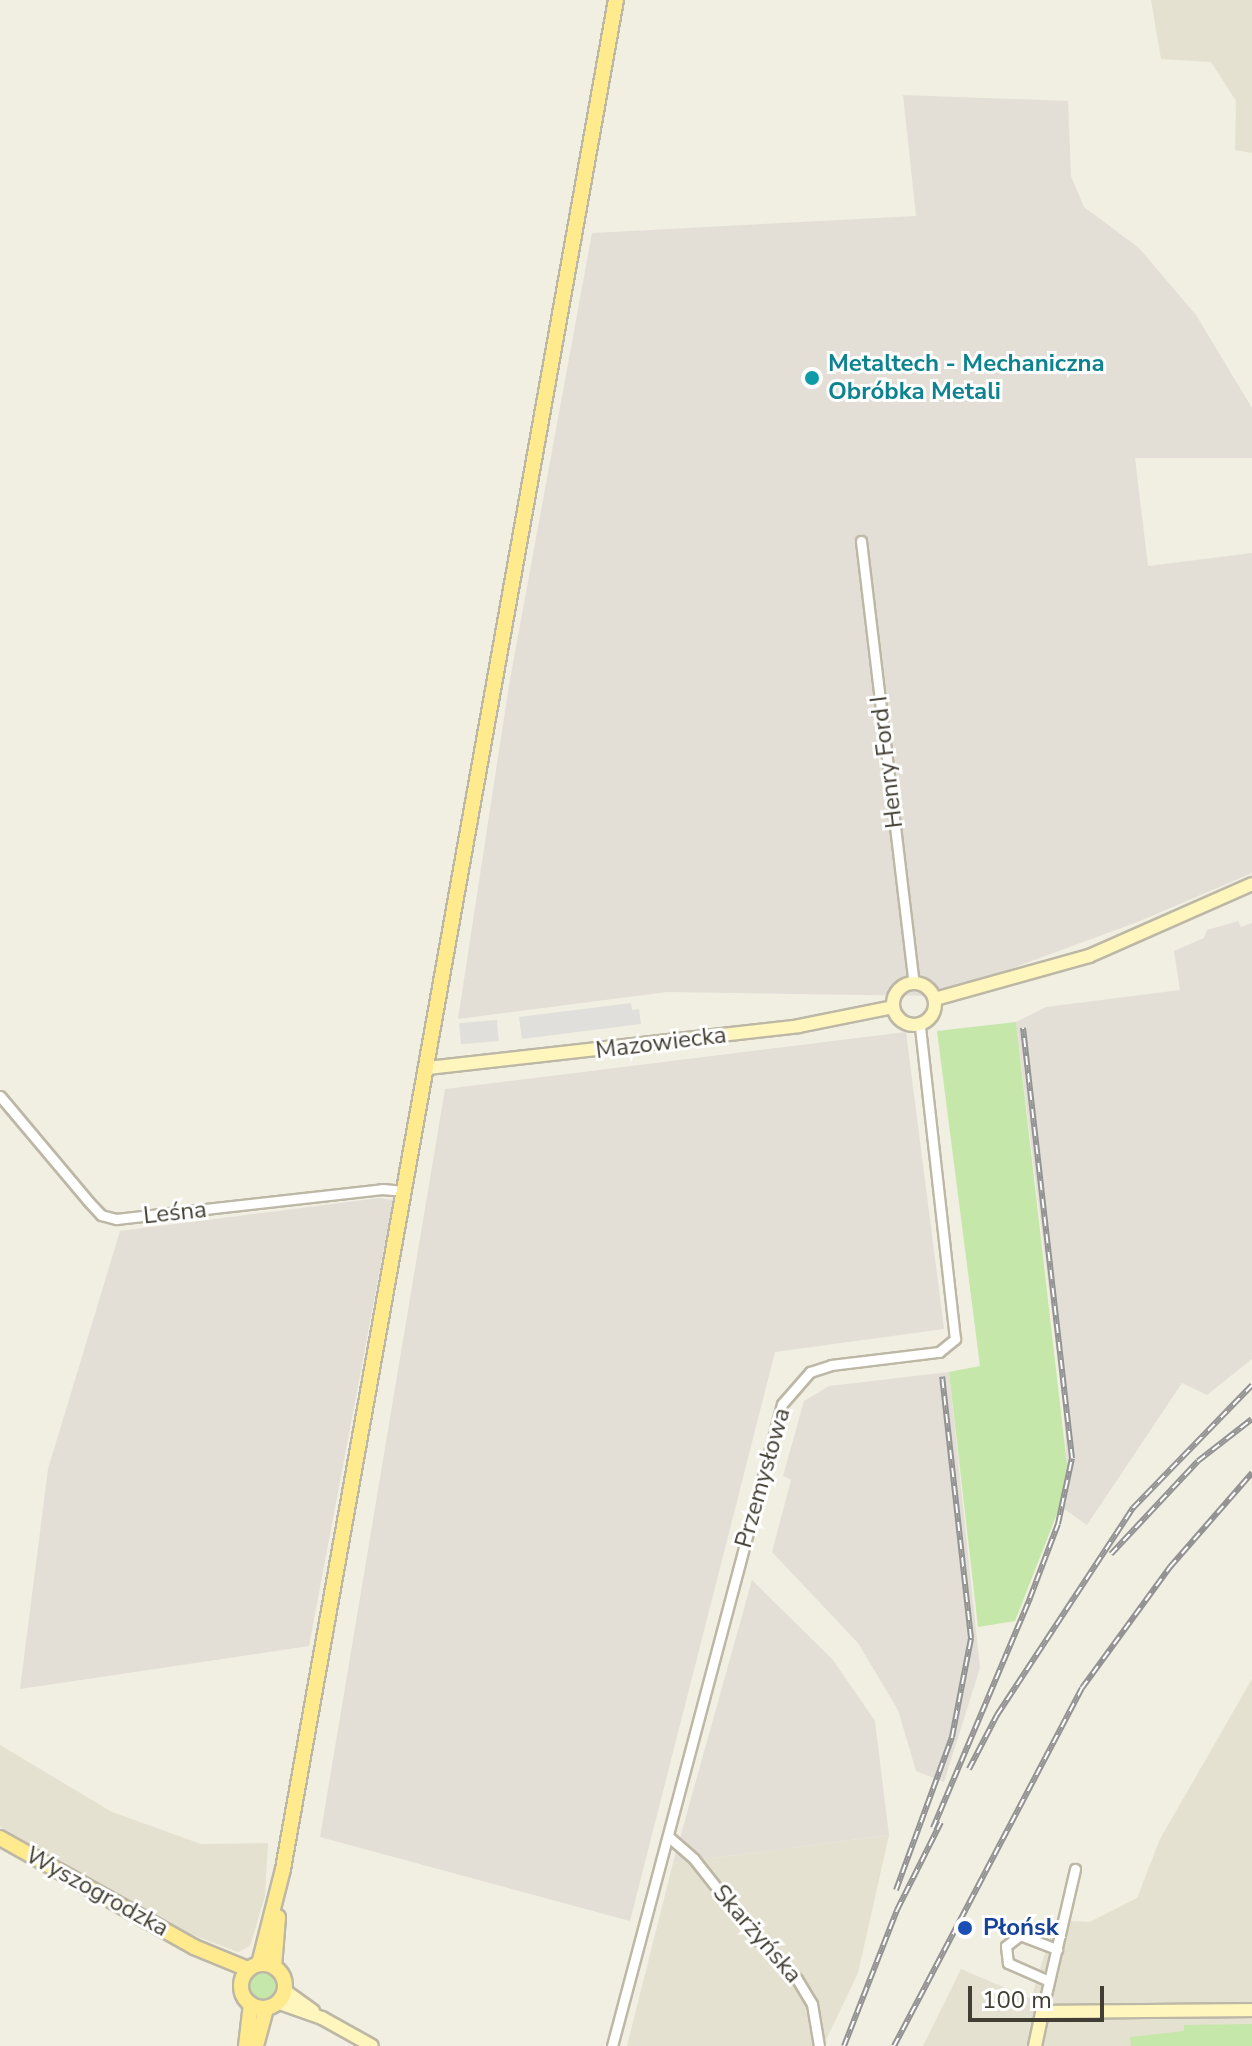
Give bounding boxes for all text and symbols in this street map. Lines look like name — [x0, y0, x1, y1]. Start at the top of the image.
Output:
place label: Metaltech - Mechaniczna Obróbka Metali — [828, 350, 1105, 406]
marker: Metaltech - Mechaniczna Obróbka Metali — [803, 369, 821, 387]
street label: Henry Ford I — [865, 694, 909, 830]
street label: Mazowiecka — [594, 1021, 728, 1065]
street label: Leśna — [142, 1195, 208, 1231]
street label: Przemysłowa — [729, 1405, 797, 1551]
street label: Wyszogrodzka — [20, 1841, 174, 1943]
street label: Skarżyńska — [706, 1879, 808, 1989]
place label: Płońsk — [983, 1914, 1059, 1942]
marker: Płońsk — [954, 1917, 976, 1939]
scale bar — [972, 1970, 1108, 2020]
text: 100 m — [982, 1984, 1052, 2016]

